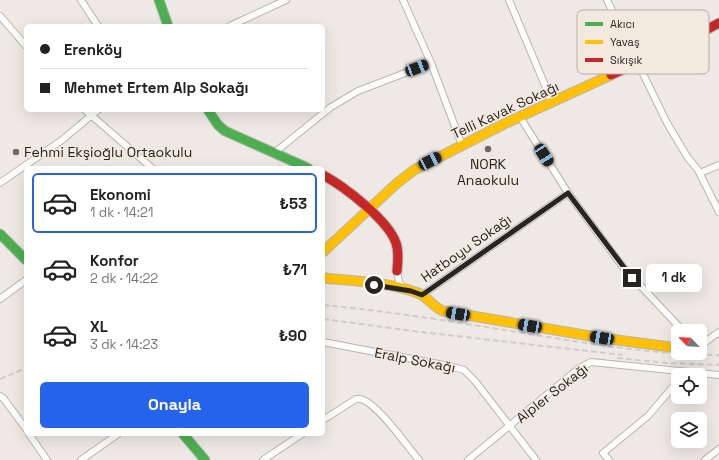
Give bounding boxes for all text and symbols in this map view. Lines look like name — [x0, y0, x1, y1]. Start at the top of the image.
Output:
legend — [577, 10, 709, 74]
text: Akıcı — [610, 17, 635, 31]
text: Yavaş — [610, 35, 640, 49]
text: Erenköy — [64, 40, 122, 59]
text: Sıkışık — [610, 53, 643, 67]
car — [404, 58, 430, 78]
street label: Telli Kavak Sokağı — [448, 77, 562, 143]
text: Mehmet Ertem Alp Sokağı — [64, 78, 248, 97]
car — [532, 142, 556, 168]
place label: Fehmi Ekşioğlu Ortaokulu — [24, 143, 192, 161]
marker: NORK Anaokulu — [483, 144, 493, 154]
marker: Fehmi Ekşioğlu Ortaokulu — [11, 147, 21, 157]
car — [417, 150, 443, 172]
place label: NORK Anaokulu — [457, 155, 519, 189]
icon: car — [42, 185, 78, 221]
text: Ekonomi — [90, 185, 151, 204]
text: ₺53 — [280, 194, 307, 213]
text: 1 dk · 14:21 — [90, 204, 153, 221]
street label: Hatboyu Sokağı — [417, 210, 515, 286]
icon: car — [42, 251, 78, 287]
text: Konfor — [90, 251, 139, 270]
text: ₺71 — [283, 260, 307, 279]
callout: 1 dk — [646, 264, 702, 292]
route end — [623, 269, 641, 287]
text: 1 dk — [662, 269, 686, 286]
text: 2 dk · 14:22 — [90, 270, 158, 287]
route start — [365, 276, 383, 294]
car — [445, 306, 471, 322]
icon: car — [42, 317, 78, 353]
text: XL — [90, 317, 108, 336]
car — [517, 318, 543, 334]
north arrow — [671, 324, 707, 360]
map controls — [671, 324, 707, 448]
text: ₺90 — [279, 326, 307, 345]
car — [589, 330, 615, 346]
text: 3 dk · 14:23 — [90, 336, 158, 353]
street label: Eralp Sokağı — [373, 343, 457, 377]
street label: Alpler Sokağı — [512, 359, 592, 427]
button: locate — [671, 368, 707, 404]
button: Onayla — [40, 382, 309, 428]
button: layers — [671, 412, 707, 448]

